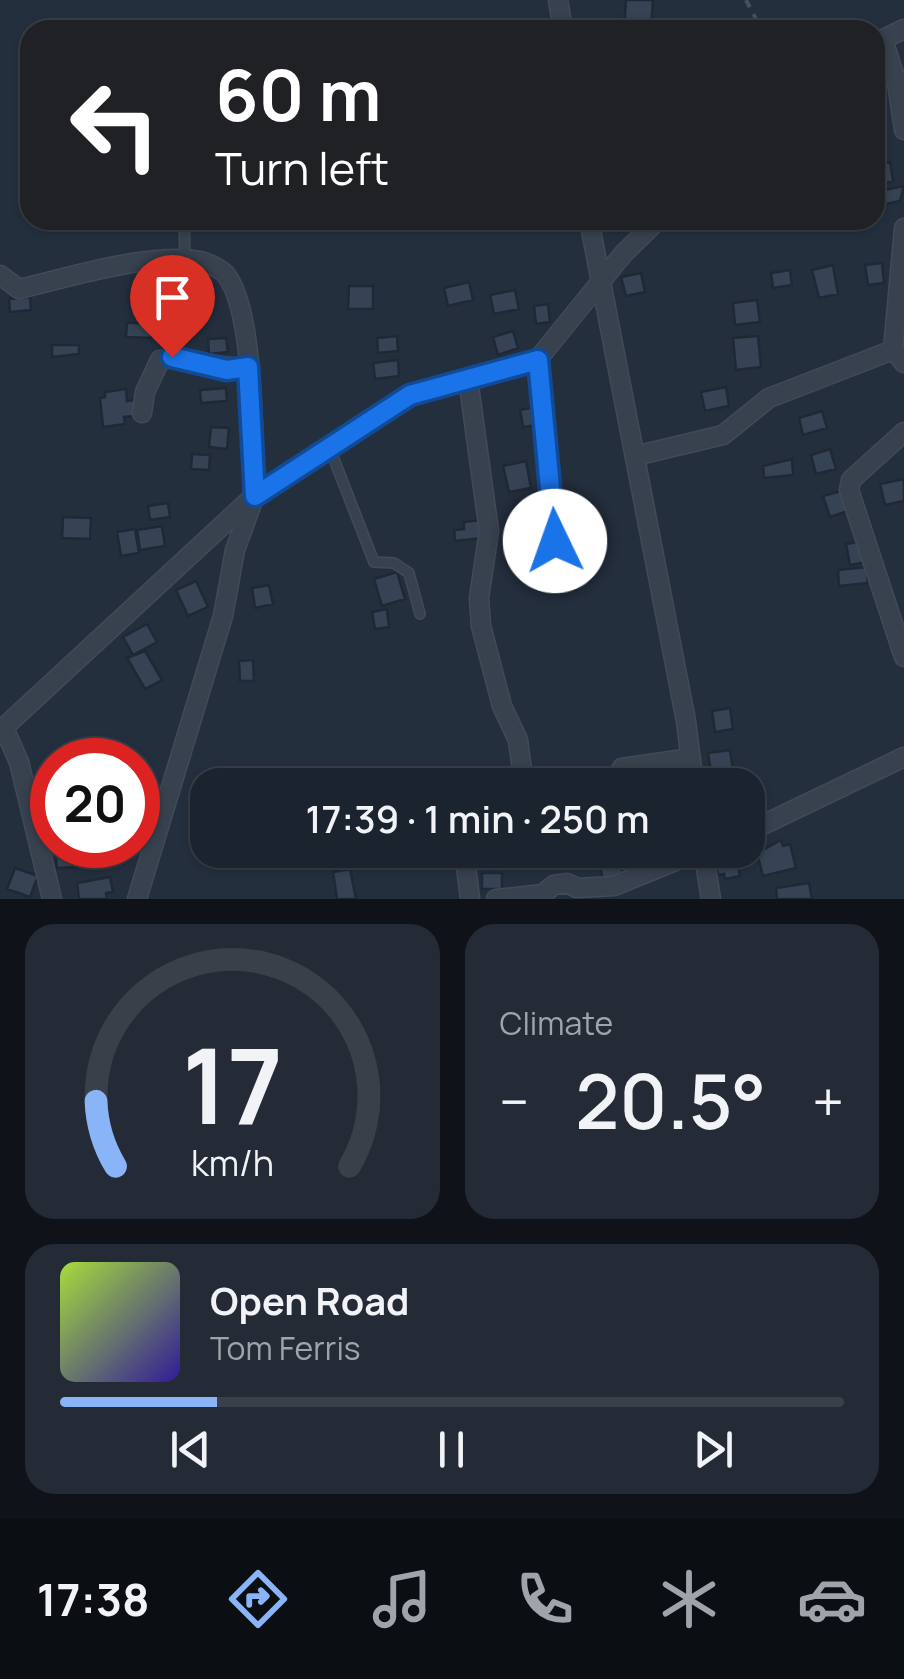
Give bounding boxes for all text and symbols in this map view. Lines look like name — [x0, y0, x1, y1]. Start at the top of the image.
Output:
text: 60 m — [215, 46, 382, 142]
icon: left — [50, 60, 180, 190]
text: Turn left — [215, 137, 389, 199]
pin — [130, 255, 215, 358]
icon: arrive — [145, 270, 200, 325]
position arrow — [503, 489, 607, 593]
speed limit sign: 20 — [30, 738, 160, 868]
text: 17:39 · 1 min · 250 m — [306, 792, 649, 844]
text: Climate — [500, 1001, 613, 1045]
text: 17 — [182, 1013, 283, 1155]
text: 20.5° — [575, 1049, 766, 1152]
text: − — [500, 1063, 529, 1139]
text: + — [812, 1063, 844, 1139]
text: km/h — [191, 1138, 274, 1187]
text: Open Road — [210, 1274, 409, 1326]
text: Tom Ferris — [210, 1326, 361, 1370]
icon: previous — [163, 1422, 218, 1477]
icon: pause — [424, 1422, 479, 1477]
icon: next — [686, 1422, 741, 1477]
icon: directions — [223, 1564, 293, 1634]
icon: music — [367, 1564, 437, 1634]
icon: phone — [510, 1564, 580, 1634]
icon: climate — [654, 1564, 724, 1634]
icon: car — [797, 1564, 867, 1634]
text: 17:38 — [37, 1568, 150, 1630]

